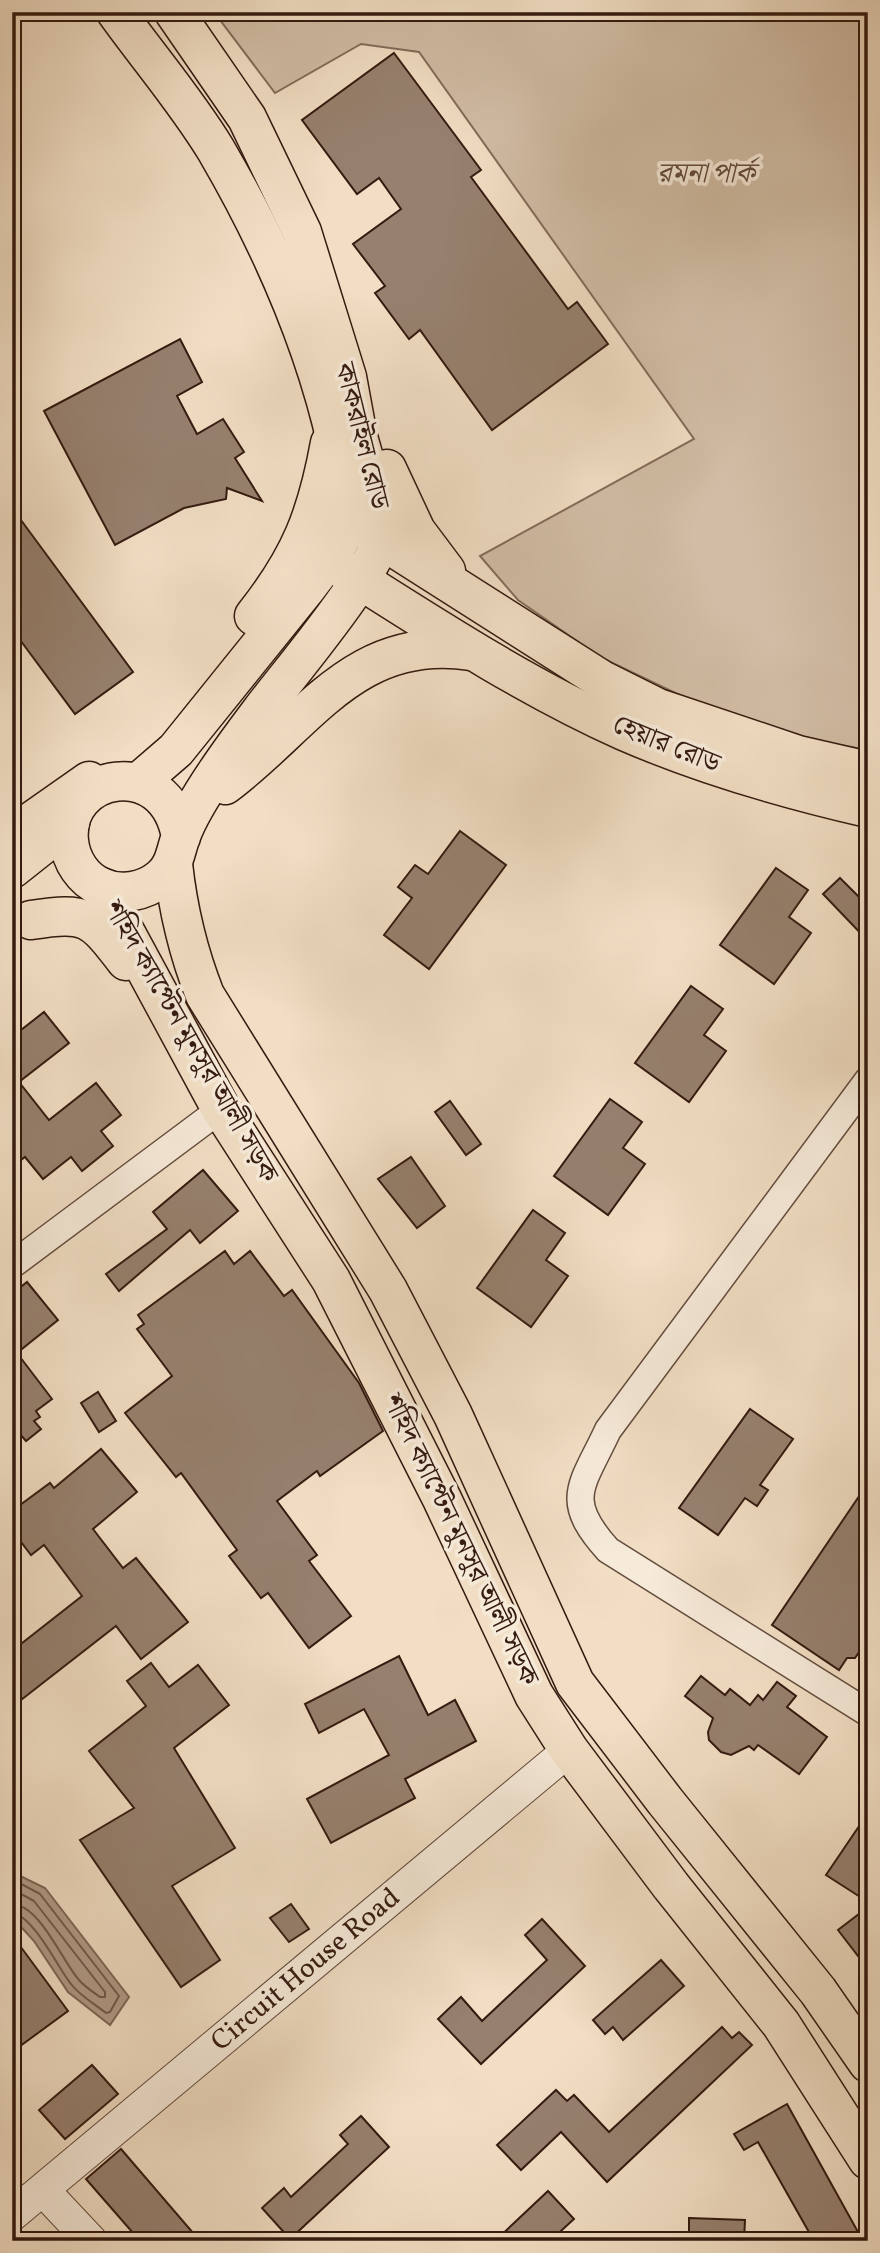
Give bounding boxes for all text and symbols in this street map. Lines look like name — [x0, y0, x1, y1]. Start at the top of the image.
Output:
park label: রমনা পার্ক — [657, 155, 760, 194]
street label: কাকরাইল রোড — [324, 358, 398, 515]
street label: হেয়ার রোড — [606, 706, 727, 785]
street label: শহিদ ক্যাপ্টেন মুনসুর আলী সড়ক — [93, 893, 288, 1191]
street label: শহিদ ক্যাপ্টেন মুনসুর আলী সড়ক — [372, 1387, 548, 1694]
street label: Circuit House Road — [203, 1879, 409, 2061]

